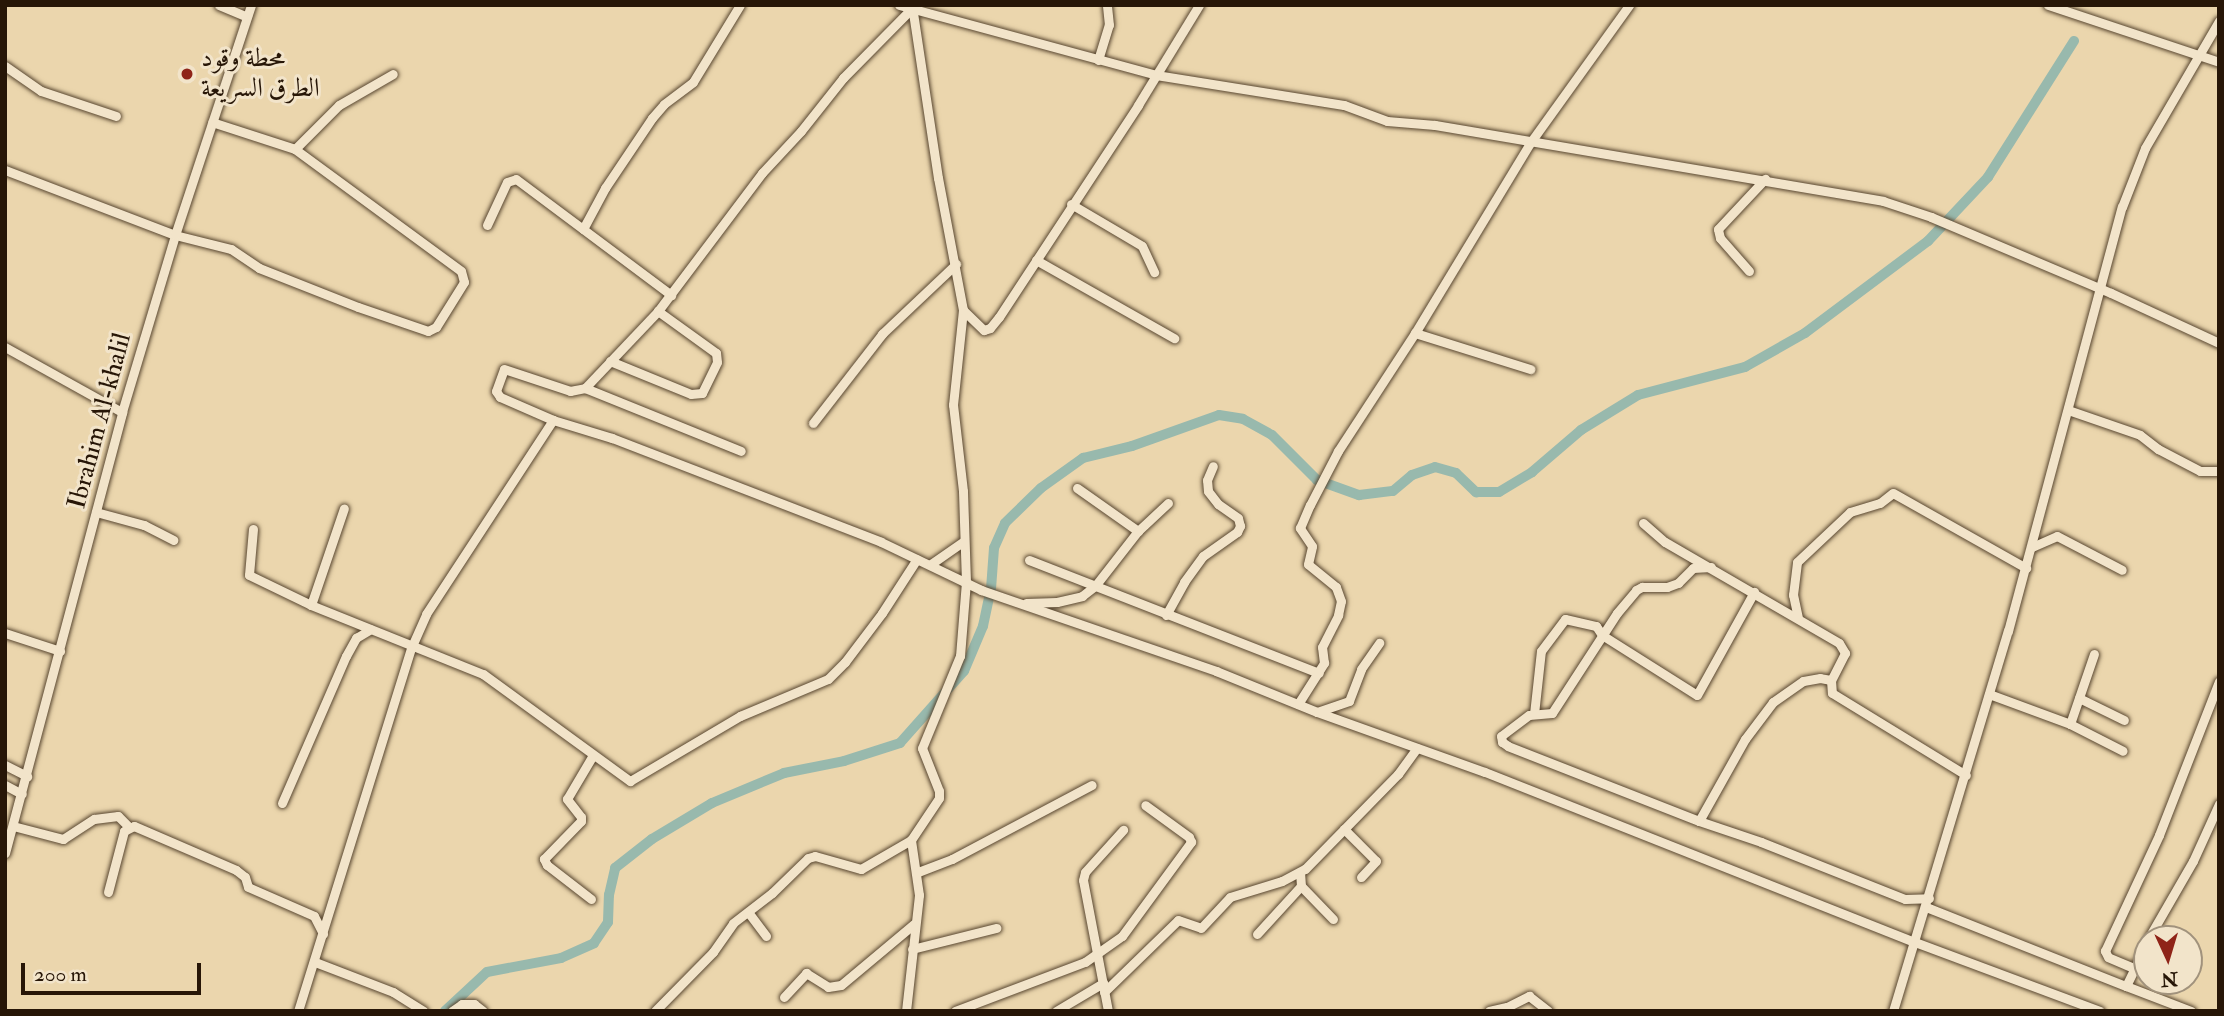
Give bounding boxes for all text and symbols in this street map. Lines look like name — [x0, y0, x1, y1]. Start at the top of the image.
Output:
place label: محطة وقود الطرق السريعة — [201, 43, 320, 104]
marker: محطة وقود الطرق السريعة — [179, 66, 195, 82]
street label: Ibrahim Al-khalil — [62, 330, 138, 512]
north arrow — [2133, 925, 2203, 995]
scale bar — [24, 950, 205, 994]
text: 200 m — [34, 961, 87, 988]
text: N — [2160, 966, 2179, 992]

